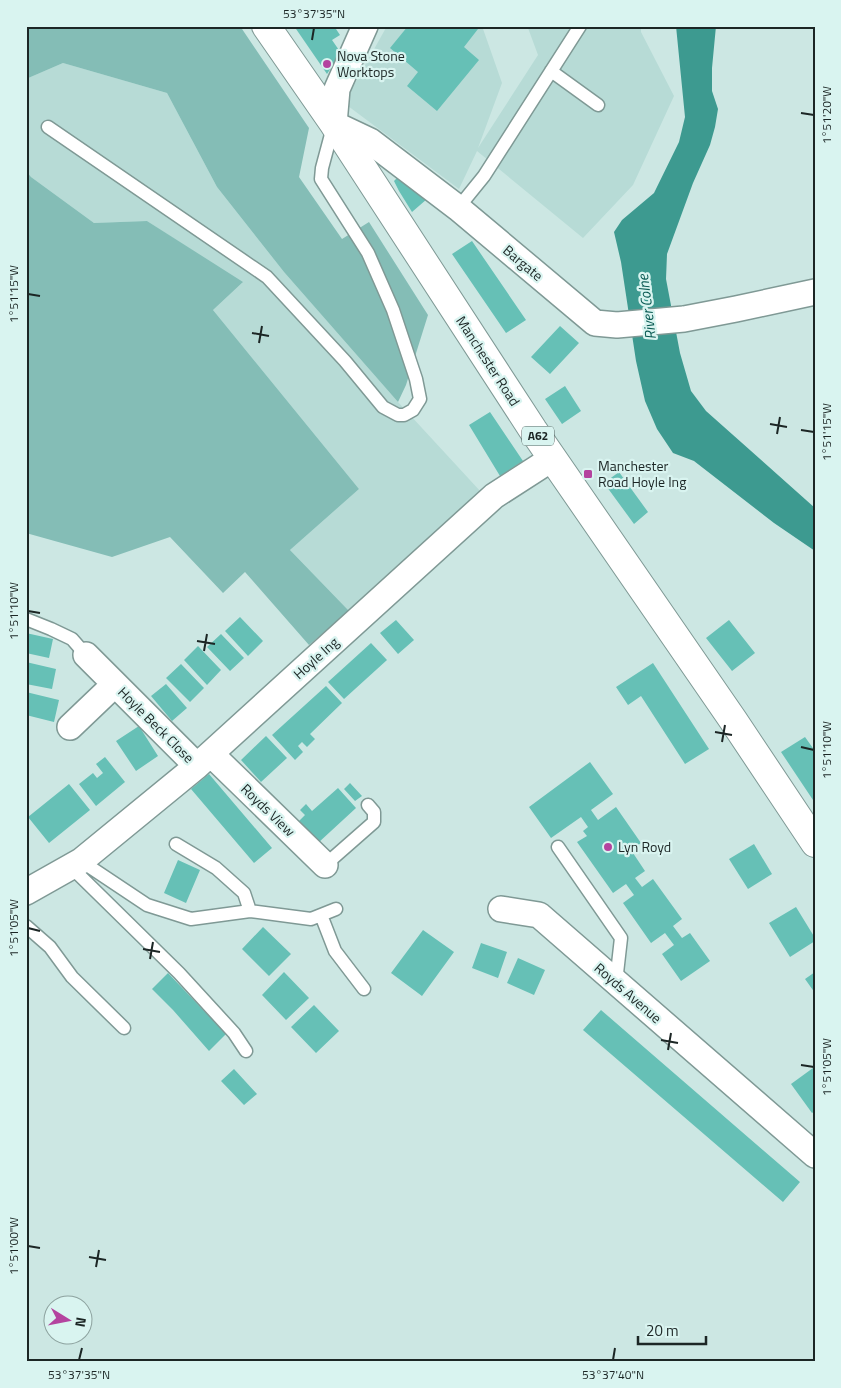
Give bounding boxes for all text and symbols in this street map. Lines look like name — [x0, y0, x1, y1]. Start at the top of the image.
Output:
text: 53°37'35"N — [283, 4, 345, 23]
place label: Nova Stone Worktops — [337, 45, 405, 82]
marker: Nova Stone Worktops — [321, 58, 333, 70]
text: 1°51'20"W — [817, 86, 836, 144]
street label: Bargate — [499, 240, 548, 286]
text: 1°51'15"W — [4, 265, 23, 323]
water label: River Colne — [631, 272, 662, 341]
street label: Manchester Road — [451, 312, 525, 410]
text: 1°51'15"W — [817, 403, 836, 461]
road number: A62 — [522, 426, 554, 446]
place label: Manchester Road Hoyle Ing — [598, 455, 686, 492]
marker: Manchester Road Hoyle Ing — [582, 468, 594, 480]
text: 1°51'10"W — [4, 582, 23, 640]
street label: Hoyle Ing — [288, 631, 343, 684]
street label: Hoyle Beck Close — [114, 682, 199, 767]
text: 1°51'10"W — [817, 721, 836, 779]
street label: Royds View — [237, 778, 300, 841]
place label: Lyn Royd — [618, 836, 671, 857]
marker: Lyn Royd — [602, 841, 614, 853]
text: 1°51'05"W — [4, 899, 23, 957]
street label: Royds Avenue — [590, 957, 667, 1028]
text: 1°51'05"W — [817, 1038, 836, 1096]
text: 1°51'00"W — [4, 1217, 23, 1275]
north arrow — [42, 1296, 92, 1346]
scale bar — [638, 1313, 706, 1345]
text: N — [70, 1316, 92, 1329]
text: 20 m — [646, 1319, 679, 1342]
text: 53°37'35"N — [48, 1365, 110, 1384]
text: 53°37'40"N — [582, 1365, 644, 1384]

